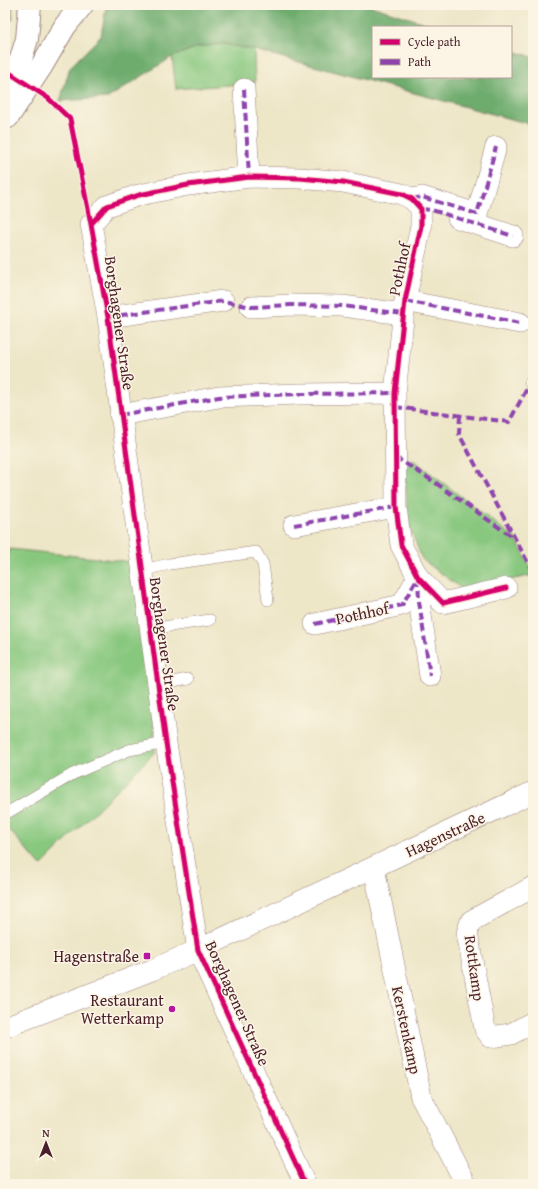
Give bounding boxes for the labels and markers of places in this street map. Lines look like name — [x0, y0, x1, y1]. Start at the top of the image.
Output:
place label: Hagenstraße — [53, 944, 139, 968]
marker: Hagenstraße — [142, 951, 152, 961]
place label: Restaurant Wetterkamp — [81, 988, 164, 1030]
marker: Restaurant Wetterkamp — [167, 1004, 177, 1014]

